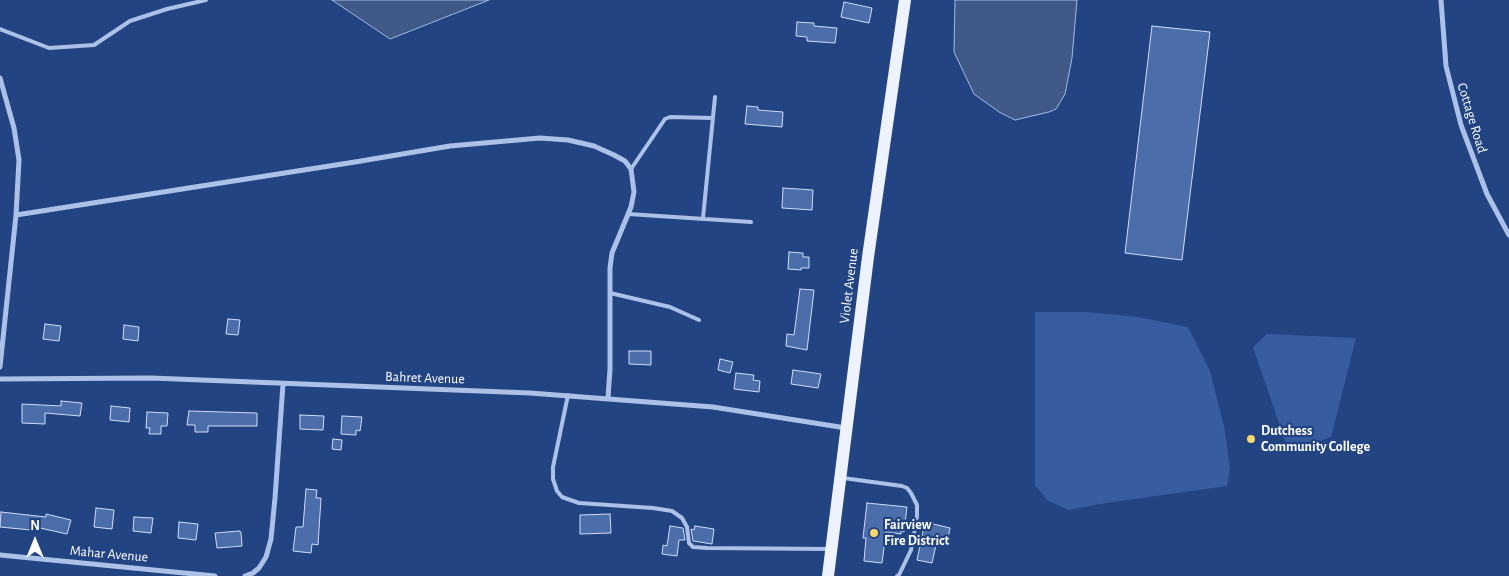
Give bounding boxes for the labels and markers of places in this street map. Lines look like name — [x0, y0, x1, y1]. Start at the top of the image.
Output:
place label: Dutchess Community College — [1261, 423, 1370, 456]
marker: Dutchess Community College — [1245, 433, 1257, 445]
place label: Fairview Fire District — [884, 517, 949, 550]
marker: Fairview Fire District — [868, 527, 880, 539]

